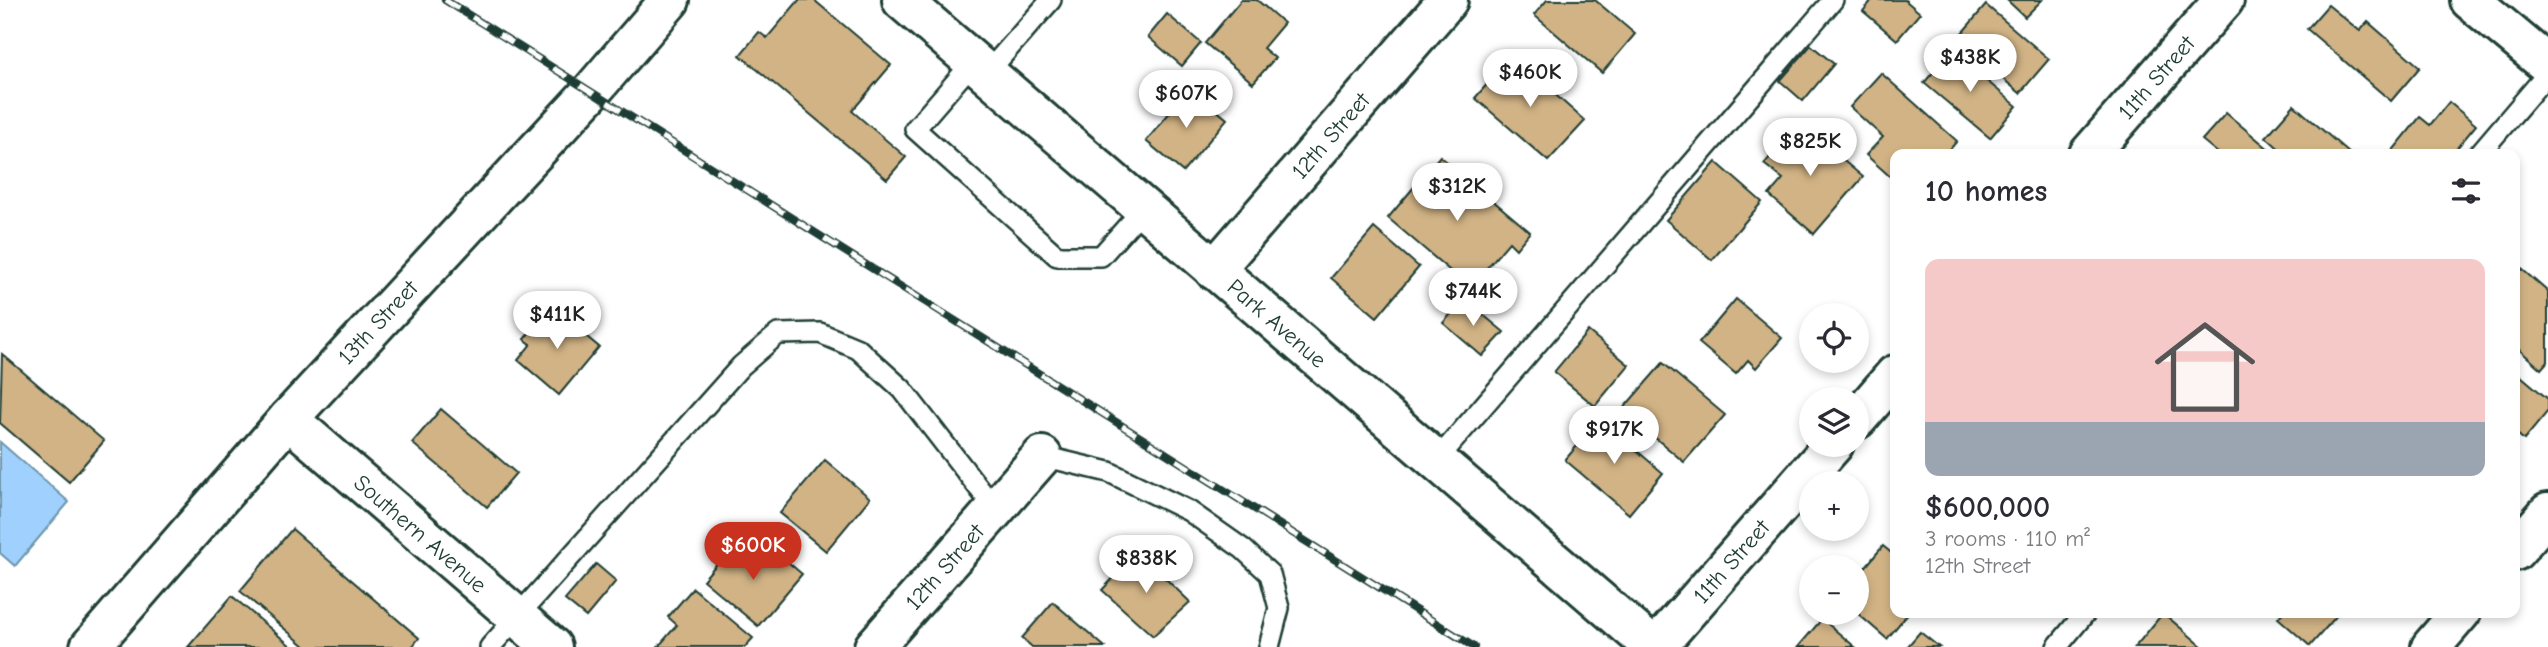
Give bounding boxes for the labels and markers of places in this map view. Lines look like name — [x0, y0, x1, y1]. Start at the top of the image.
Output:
pin: $438K — [1921, 34, 2019, 94]
pin: $460K — [1481, 50, 1579, 109]
pin: $607K — [1137, 71, 1235, 130]
pin: $825K — [1761, 118, 1859, 178]
pin: $312K — [1408, 164, 1506, 223]
pin: $744K — [1424, 268, 1522, 328]
pin: $411K — [508, 292, 606, 351]
pin: $917K — [1565, 406, 1663, 466]
pin: $600K — [704, 522, 802, 582]
pin: $838K — [1097, 536, 1195, 595]

